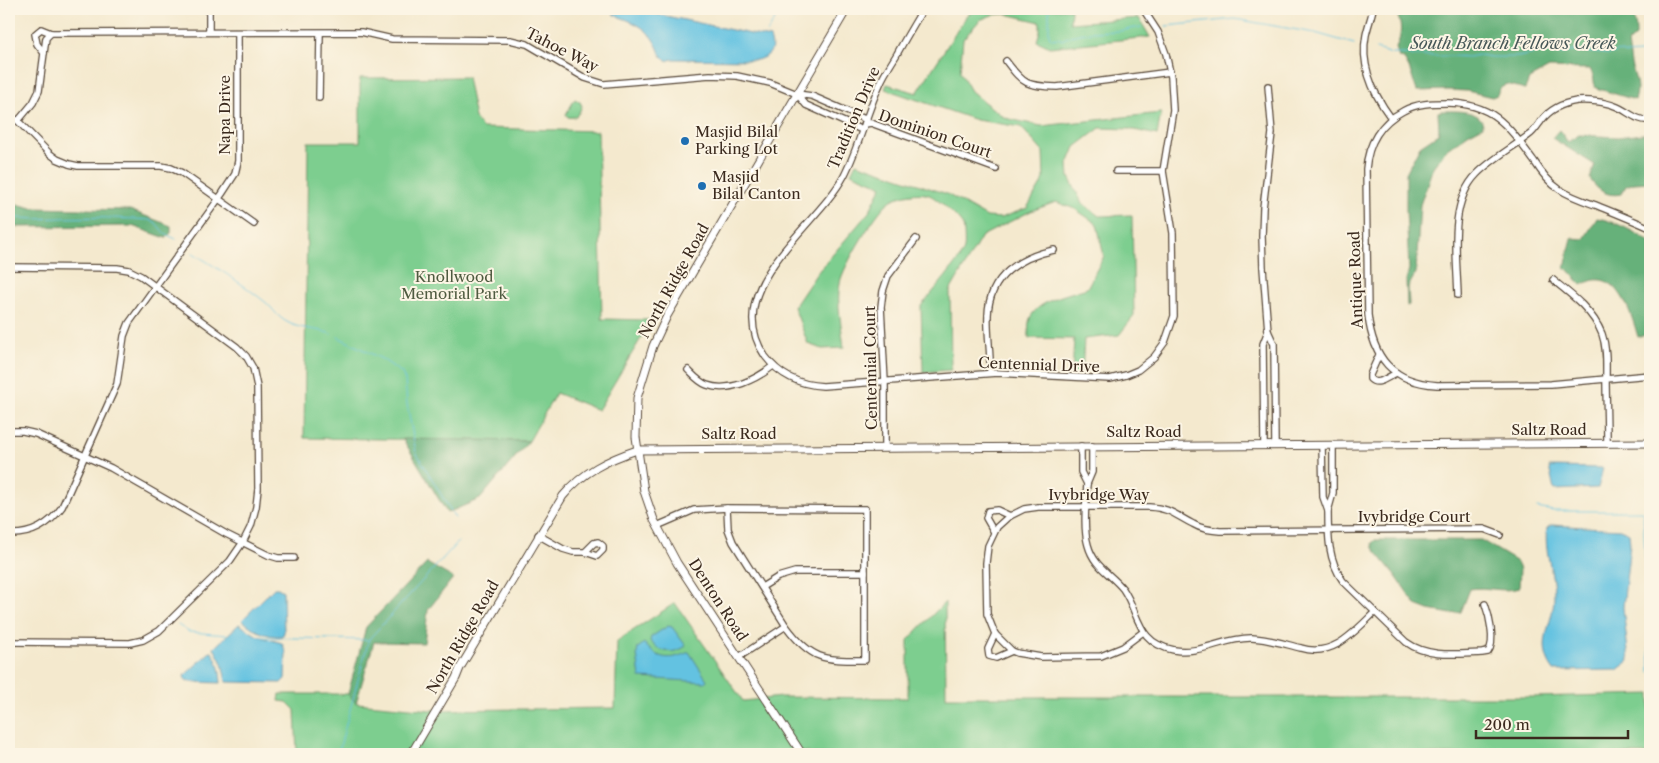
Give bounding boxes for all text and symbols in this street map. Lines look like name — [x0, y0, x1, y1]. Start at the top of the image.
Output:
street label: Tahoe Way — [523, 23, 602, 76]
water label: South Branch Fellows Creek — [1409, 33, 1616, 53]
street label: Tradition Drive — [823, 64, 884, 172]
street label: Napa Drive — [215, 75, 234, 155]
street label: Dominion Court — [876, 105, 995, 162]
place label: Masjid Bilal Parking Lot — [695, 122, 779, 158]
marker: Masjid Bilal Parking Lot — [679, 135, 691, 147]
place label: Masjid Bilal Canton — [712, 167, 801, 203]
marker: Masjid Bilal Canton — [696, 180, 708, 192]
street label: North Ridge Road — [634, 220, 713, 341]
street label: Antique Road — [1344, 231, 1367, 330]
park label: Knollwood Memorial Park — [401, 267, 508, 303]
street label: Centennial Court — [860, 305, 881, 430]
street label: Centennial Drive — [978, 353, 1100, 376]
street label: Saltz Road — [1511, 420, 1587, 439]
street label: Saltz Road — [1106, 422, 1182, 441]
street label: Saltz Road — [701, 424, 777, 443]
street label: Ivybridge Way — [1048, 485, 1150, 504]
street label: Ivybridge Court — [1358, 507, 1471, 526]
street label: Denton Road — [685, 555, 752, 645]
street label: North Ridge Road — [422, 576, 503, 697]
scale bar — [1476, 708, 1629, 740]
text: 200 m — [1484, 715, 1530, 734]

